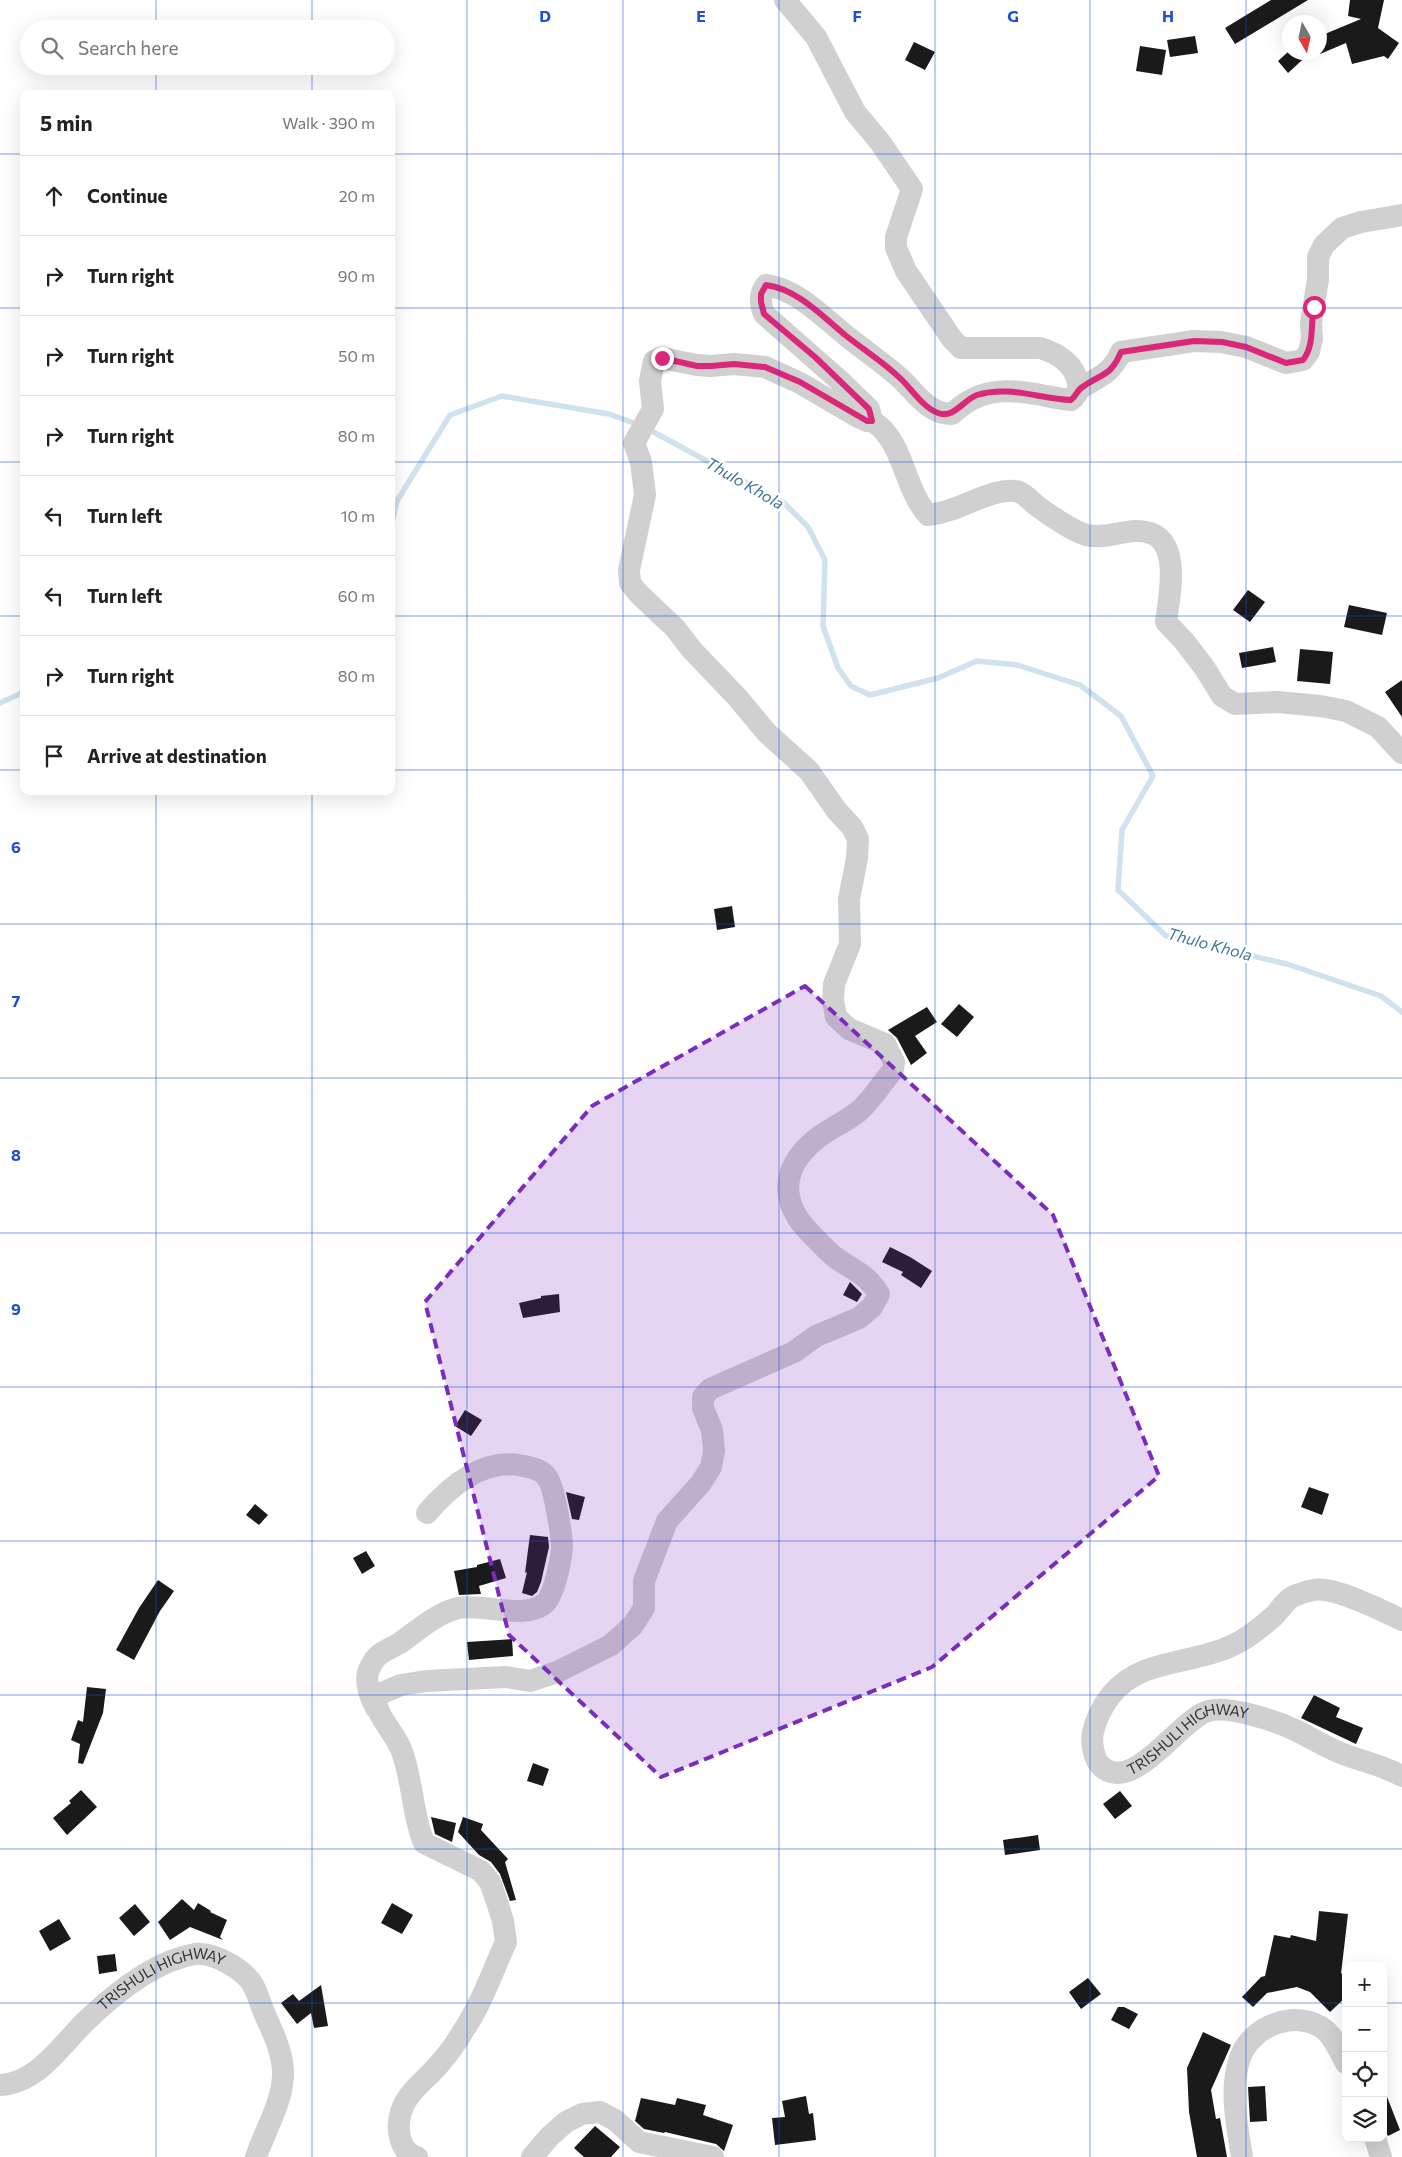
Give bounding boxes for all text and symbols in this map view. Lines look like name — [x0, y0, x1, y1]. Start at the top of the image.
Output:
text: D — [539, 6, 551, 25]
text: E — [696, 6, 706, 25]
text: F — [852, 6, 862, 25]
text: G — [1007, 6, 1019, 25]
text: H — [1162, 6, 1174, 25]
north arrow — [1282, 15, 1327, 60]
search box — [20, 20, 395, 75]
icon: search — [38, 34, 66, 62]
text: Search here — [78, 36, 178, 59]
text: 5 min — [40, 110, 93, 135]
text: Walk · 390 m — [282, 113, 375, 132]
icon: ahead — [40, 182, 68, 210]
text: Continue — [87, 184, 167, 207]
text: 20 m — [339, 186, 375, 205]
icon: right — [40, 262, 68, 290]
text: Turn right — [87, 264, 174, 287]
text: 90 m — [338, 266, 375, 285]
route start — [1303, 296, 1326, 319]
icon: right — [40, 342, 68, 370]
text: Turn right — [87, 344, 174, 367]
text: 50 m — [338, 346, 375, 365]
route end — [651, 347, 674, 370]
icon: right — [40, 422, 68, 450]
text: Turn right — [87, 424, 174, 447]
text: 80 m — [338, 426, 375, 445]
water label: Thulo Khola — [703, 453, 788, 513]
icon: left — [40, 502, 68, 530]
text: Turn left — [87, 504, 162, 527]
text: 10 m — [341, 506, 375, 525]
icon: left — [40, 582, 68, 610]
text: Turn left — [87, 584, 162, 607]
text: 60 m — [338, 586, 375, 605]
icon: right — [40, 662, 68, 690]
text: Turn right — [87, 664, 174, 687]
text: 80 m — [338, 666, 375, 685]
icon: arrive — [40, 742, 68, 770]
text: Arrive at destination — [87, 744, 267, 767]
text: 6 — [11, 837, 21, 856]
water label: Thulo Khola — [1166, 923, 1255, 964]
text: 7 — [12, 991, 21, 1010]
text: 8 — [11, 1145, 21, 1164]
text: 9 — [11, 1299, 21, 1318]
street label: TRISHULI HIGHWAY — [1124, 1699, 1251, 1778]
street label: TRISHULI HIGHWAY — [93, 1944, 229, 2014]
map controls — [1342, 1962, 1387, 2142]
button: + — [1342, 1962, 1387, 2007]
button: − — [1342, 2007, 1387, 2052]
button: locate — [1342, 2052, 1387, 2097]
button: layers — [1342, 2097, 1387, 2142]

